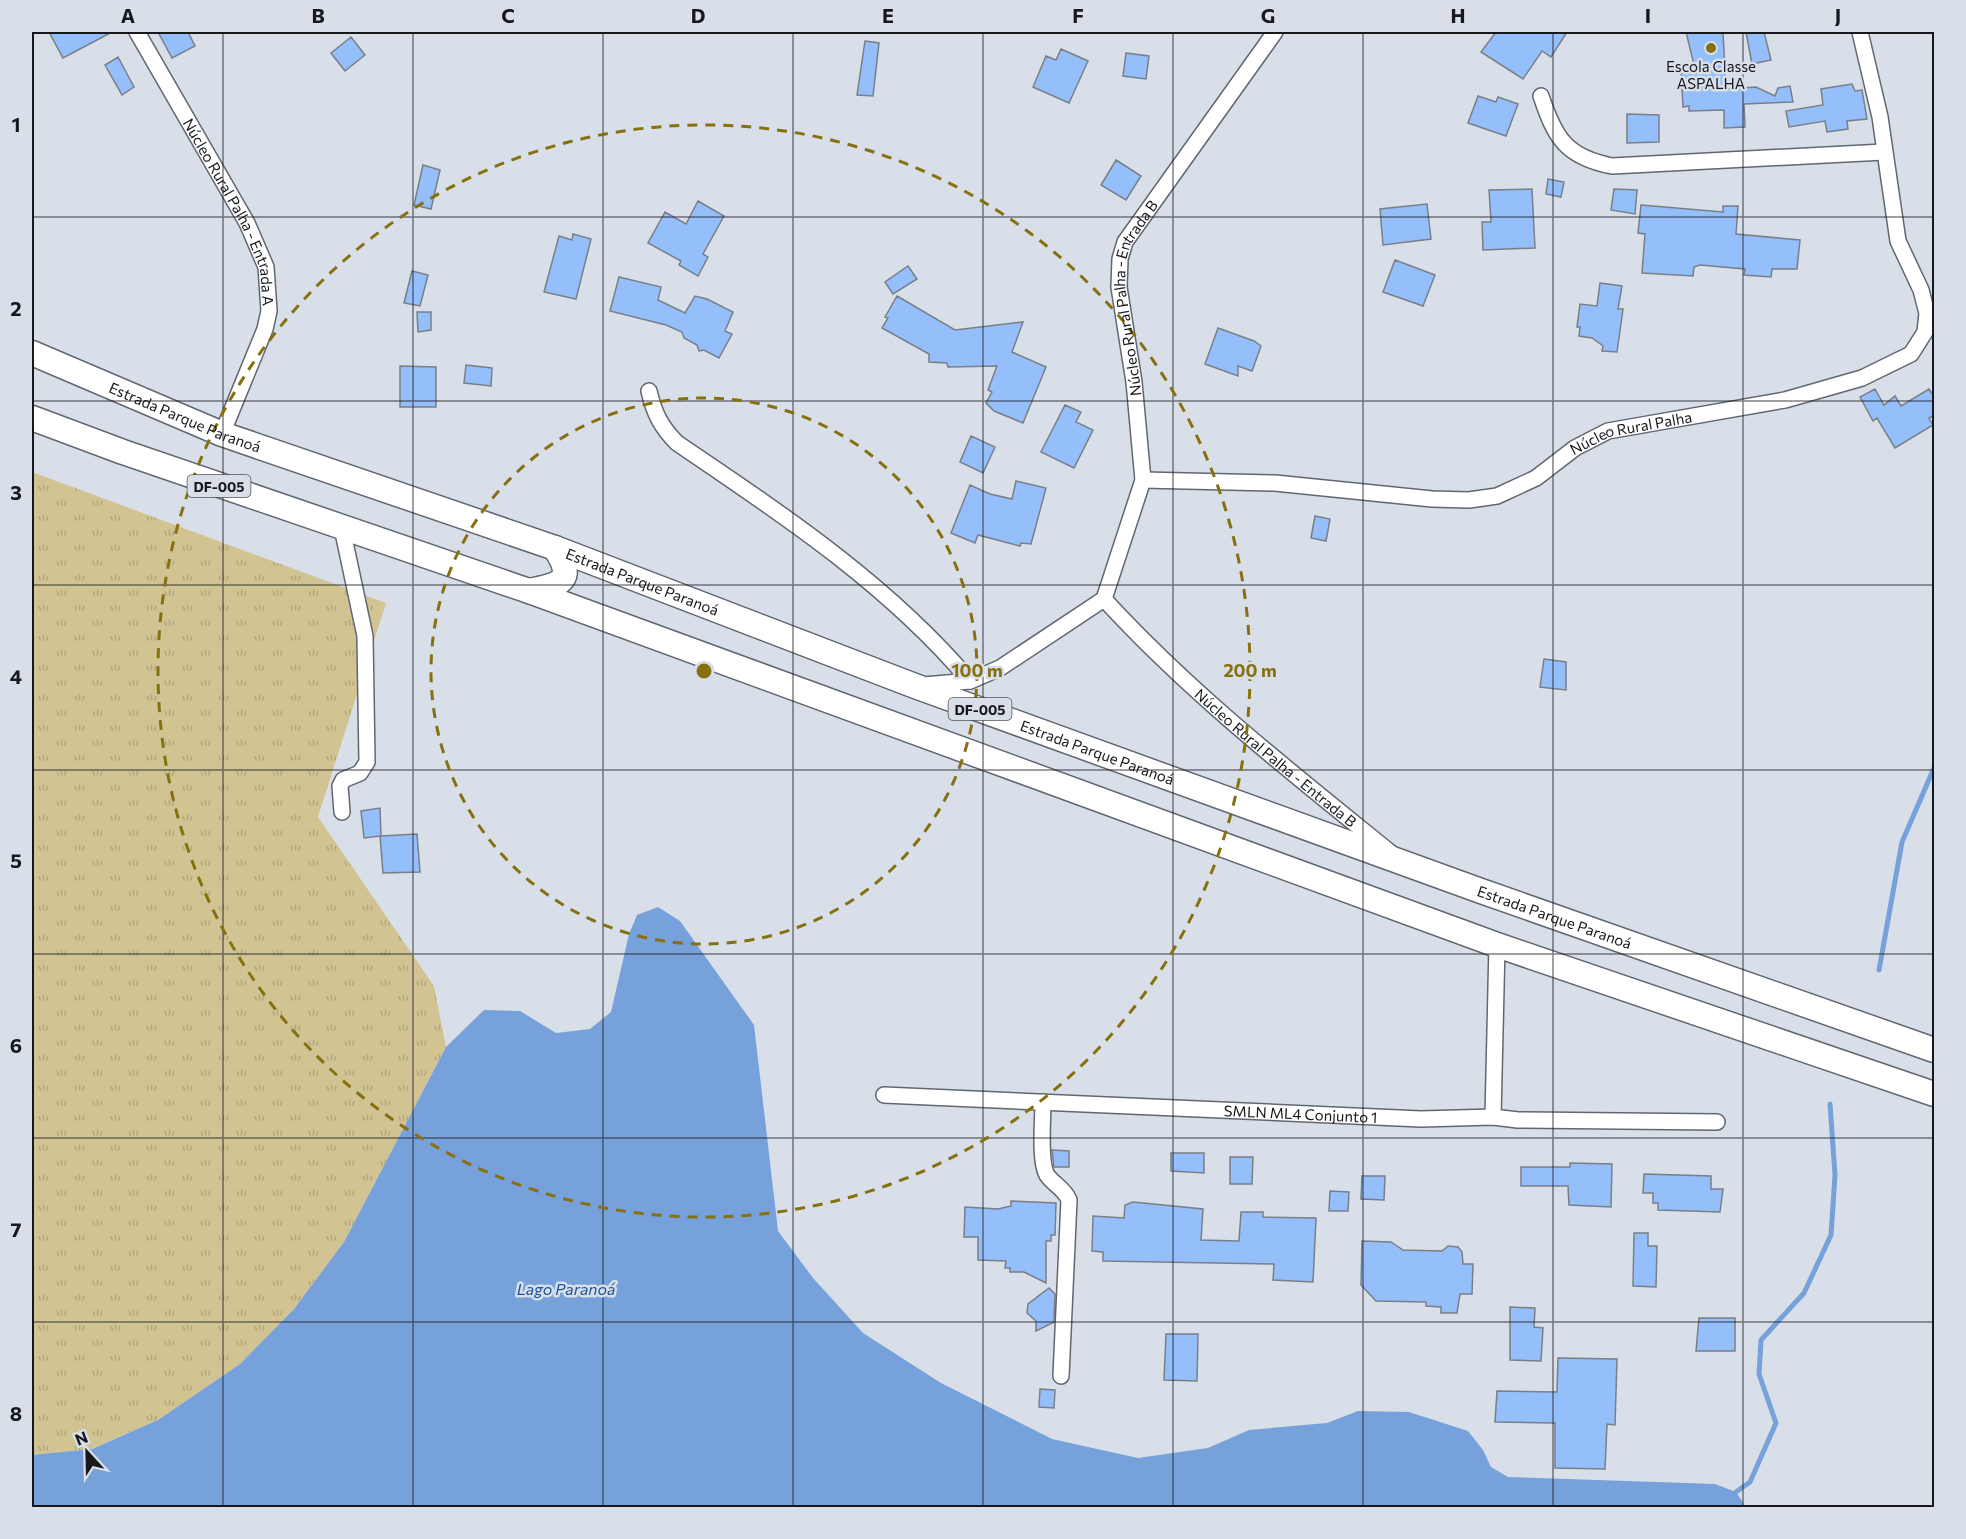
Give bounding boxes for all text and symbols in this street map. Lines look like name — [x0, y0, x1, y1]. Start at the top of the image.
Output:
text: A — [121, 3, 135, 27]
text: B — [311, 3, 325, 27]
text: C — [501, 3, 515, 27]
text: D — [691, 3, 705, 27]
text: E — [882, 3, 894, 27]
text: F — [1072, 3, 1084, 27]
text: G — [1261, 3, 1275, 27]
text: H — [1451, 3, 1466, 27]
text: I — [1645, 3, 1651, 27]
text: J — [1835, 3, 1841, 27]
marker: Escola Classe ASPALHA — [1704, 41, 1718, 55]
place label: Escola Classe ASPALHA — [1666, 57, 1756, 92]
text: 1 — [11, 112, 21, 136]
street label: Núcleo Rural Palha - Entrada A — [180, 115, 278, 306]
street label: Núcleo Rural Palha - Entrada B — [1110, 196, 1161, 397]
text: 2 — [10, 296, 22, 320]
street label: Estrada Parque Paranoá — [107, 378, 263, 456]
street label: Núcleo Rural Palha — [1567, 407, 1693, 458]
road number: DF-005 — [188, 475, 250, 497]
text: 3 — [10, 480, 22, 504]
street label: Estrada Parque Paranoá — [563, 544, 721, 619]
text: 100 m — [951, 659, 1003, 681]
text: 200 m — [1223, 659, 1277, 681]
centre of rings — [694, 661, 714, 681]
text: 4 — [10, 664, 22, 688]
street label: Núcleo Rural Palha - Entrada B — [1191, 685, 1360, 831]
road number: DF-005 — [948, 698, 1012, 720]
street label: Estrada Parque Paranoá — [1018, 716, 1177, 788]
text: 5 — [10, 848, 22, 872]
street label: Estrada Parque Paranoá — [1475, 881, 1634, 952]
text: 6 — [10, 1033, 22, 1057]
street label: SMLN ML4 Conjunto 1 — [1223, 1101, 1378, 1126]
text: 7 — [11, 1217, 22, 1241]
water label: Lago Paranoá — [517, 1279, 616, 1298]
text: 8 — [10, 1401, 22, 1425]
north arrow — [57, 1422, 117, 1482]
text: N — [72, 1427, 90, 1449]

